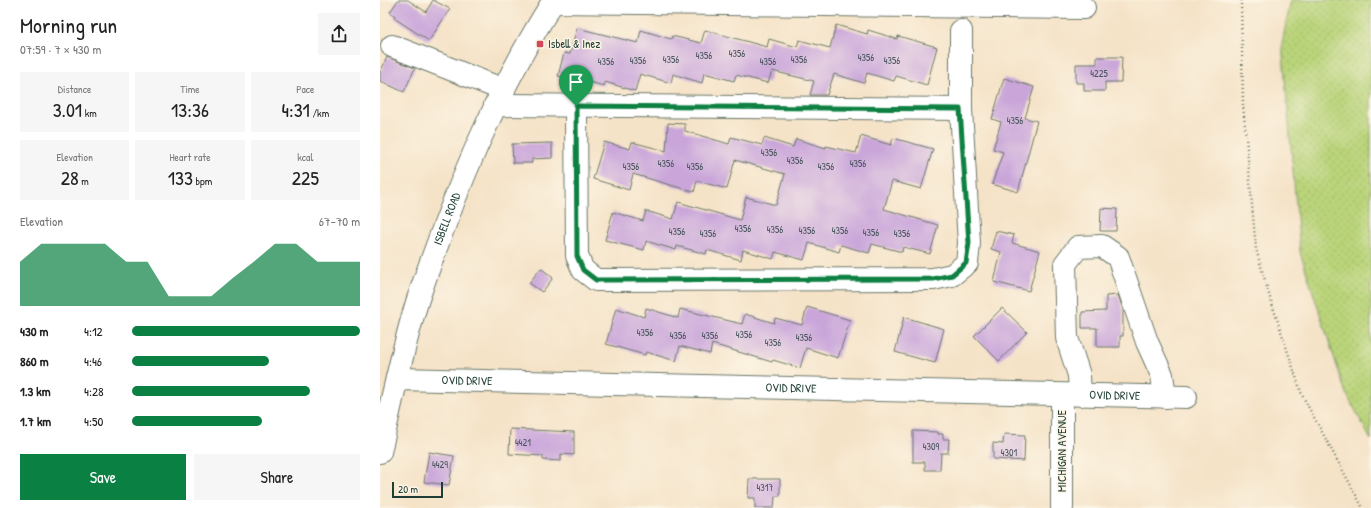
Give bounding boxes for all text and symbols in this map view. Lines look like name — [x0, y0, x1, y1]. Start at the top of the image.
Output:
text: Morning run — [20, 10, 117, 40]
button: share — [318, 13, 360, 55]
place label: Isbell & Inez — [548, 35, 600, 52]
marker: Isbell & Inez — [535, 39, 545, 49]
text: 07:59 · 7 × 430 m — [20, 40, 101, 58]
house number: 4356 — [729, 47, 745, 60]
house number: 4356 — [696, 49, 712, 62]
house number: 4356 — [858, 51, 874, 64]
house number: 4356 — [663, 53, 679, 66]
house number: 4356 — [791, 53, 807, 66]
house number: 4356 — [630, 54, 646, 67]
house number: 4356 — [884, 54, 900, 67]
house number: 4356 — [598, 55, 614, 68]
house number: 4356 — [760, 55, 776, 68]
pin — [559, 65, 593, 106]
house number: 4225 — [1090, 67, 1108, 80]
icon: arrive — [565, 71, 587, 93]
text: Distance — [58, 82, 91, 96]
text: Time — [180, 82, 200, 96]
text: Pace — [296, 82, 314, 96]
text: 3.01 — [53, 96, 82, 123]
text: 13:36 — [171, 96, 209, 123]
text: 4:31 — [282, 96, 310, 123]
text: km — [82, 106, 97, 120]
text: /km — [310, 106, 329, 120]
house number: 4356 — [1007, 114, 1023, 127]
house number: 4356 — [761, 146, 777, 159]
text: Elevation — [56, 150, 93, 164]
text: Heart rate — [169, 150, 211, 164]
text: kcal — [297, 150, 313, 164]
house number: 4356 — [787, 154, 803, 167]
house number: 4356 — [658, 157, 674, 170]
house number: 4356 — [850, 157, 866, 170]
house number: 4356 — [623, 160, 639, 173]
house number: 4356 — [687, 160, 703, 173]
house number: 4356 — [818, 160, 834, 173]
text: 28 — [61, 164, 79, 191]
text: 133 — [168, 164, 193, 191]
text: 225 — [292, 164, 319, 191]
text: m — [79, 174, 89, 188]
text: bpm — [193, 174, 212, 188]
street label: ISBELL ROAD — [429, 189, 465, 247]
text: Elevation — [20, 212, 63, 230]
text: 67–70 m — [319, 212, 360, 230]
house number: 4356 — [735, 222, 751, 235]
house number: 4356 — [767, 223, 783, 236]
house number: 4356 — [799, 224, 815, 237]
house number: 4356 — [832, 224, 848, 237]
house number: 4356 — [669, 225, 685, 238]
house number: 4356 — [863, 226, 879, 239]
house number: 4356 — [700, 227, 716, 240]
house number: 4356 — [894, 227, 910, 240]
text: 430 m — [20, 322, 48, 340]
text: 4:12 — [84, 322, 103, 340]
house number: 4356 — [637, 326, 653, 339]
house number: 4356 — [736, 328, 752, 341]
house number: 4356 — [670, 329, 686, 342]
house number: 4356 — [702, 329, 718, 342]
house number: 4356 — [796, 331, 812, 344]
house number: 4356 — [765, 336, 781, 349]
text: 860 m — [20, 352, 48, 370]
text: 4:46 — [84, 352, 102, 370]
street label: OVID DRIVE — [441, 371, 493, 389]
street label: OVID DRIVE — [765, 378, 817, 397]
text: 1.3 km — [20, 382, 51, 400]
text: 4:28 — [84, 382, 104, 400]
street label: OVID DRIVE — [1089, 386, 1141, 404]
street label: MICHIGAN AVENUE — [1053, 409, 1070, 492]
text: 1.7 km — [20, 412, 51, 430]
text: 4:50 — [84, 412, 103, 430]
house number: 4421 — [515, 436, 531, 449]
house number: 4309 — [923, 440, 940, 453]
house number: 4301 — [1001, 446, 1018, 459]
button: Save — [20, 454, 186, 500]
button: Share — [194, 454, 360, 500]
house number: 4429 — [432, 458, 448, 471]
scale bar — [392, 480, 443, 499]
house number: 4317 — [757, 481, 773, 494]
text: 20 m — [398, 482, 418, 496]

